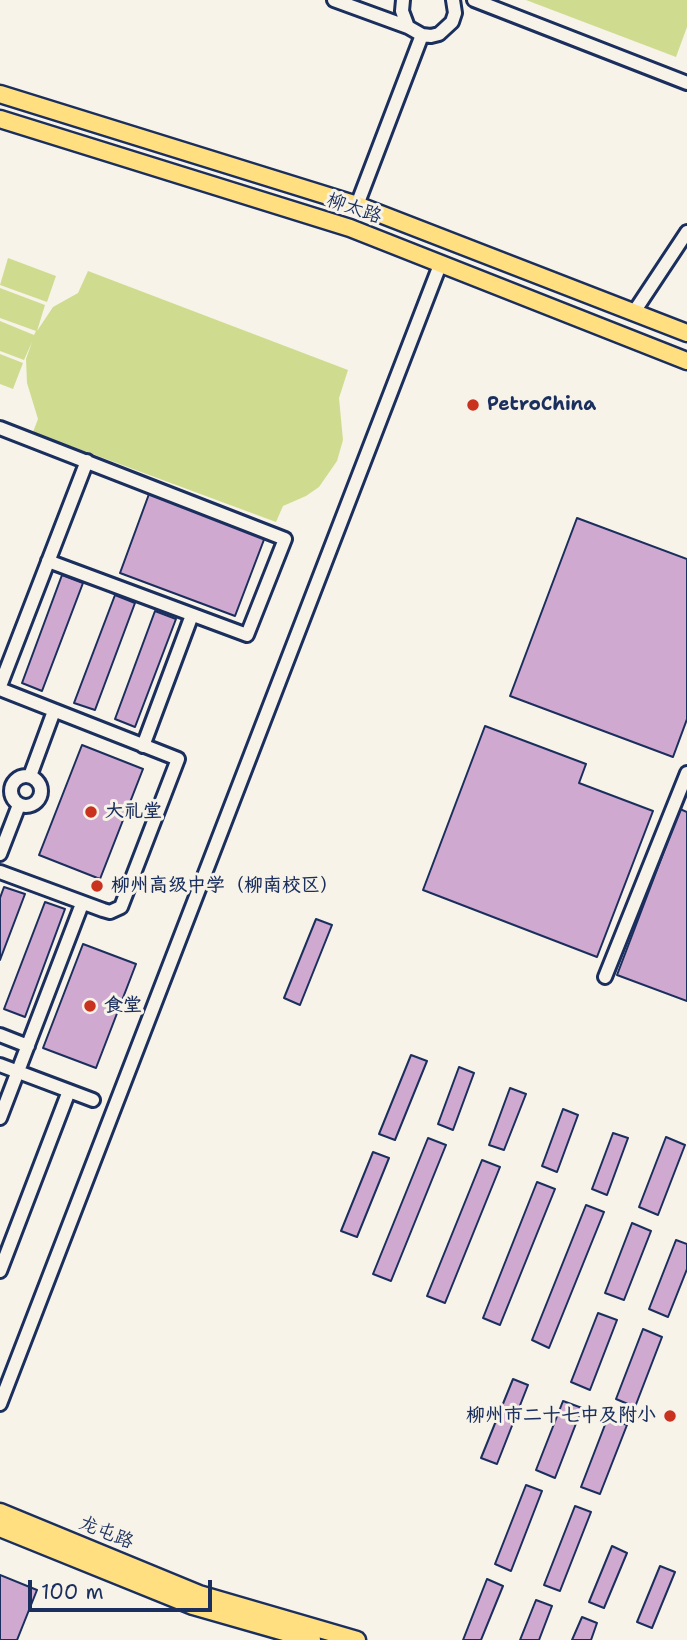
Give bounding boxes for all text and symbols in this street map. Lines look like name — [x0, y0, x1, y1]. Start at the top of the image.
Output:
street label: 柳太路 — [323, 189, 385, 229]
place label: PetroChina — [487, 394, 596, 416]
marker: PetroChina — [465, 397, 481, 413]
place label: 大礼堂 — [105, 801, 162, 823]
marker: 大礼堂 — [83, 804, 99, 820]
place label: 柳州高级中学（柳南校区） — [111, 875, 339, 897]
marker: 柳州高级中学（柳南校区） — [89, 878, 105, 894]
place label: 食堂 — [104, 995, 142, 1017]
marker: 食堂 — [82, 998, 98, 1014]
place label: 柳州市二十七中及附小 — [466, 1405, 656, 1427]
marker: 柳州市二十七中及附小 — [662, 1408, 678, 1424]
street label: 龙屯路 — [75, 1512, 137, 1554]
scale bar — [32, 1566, 215, 1610]
text: 100 m — [41, 1578, 104, 1606]

